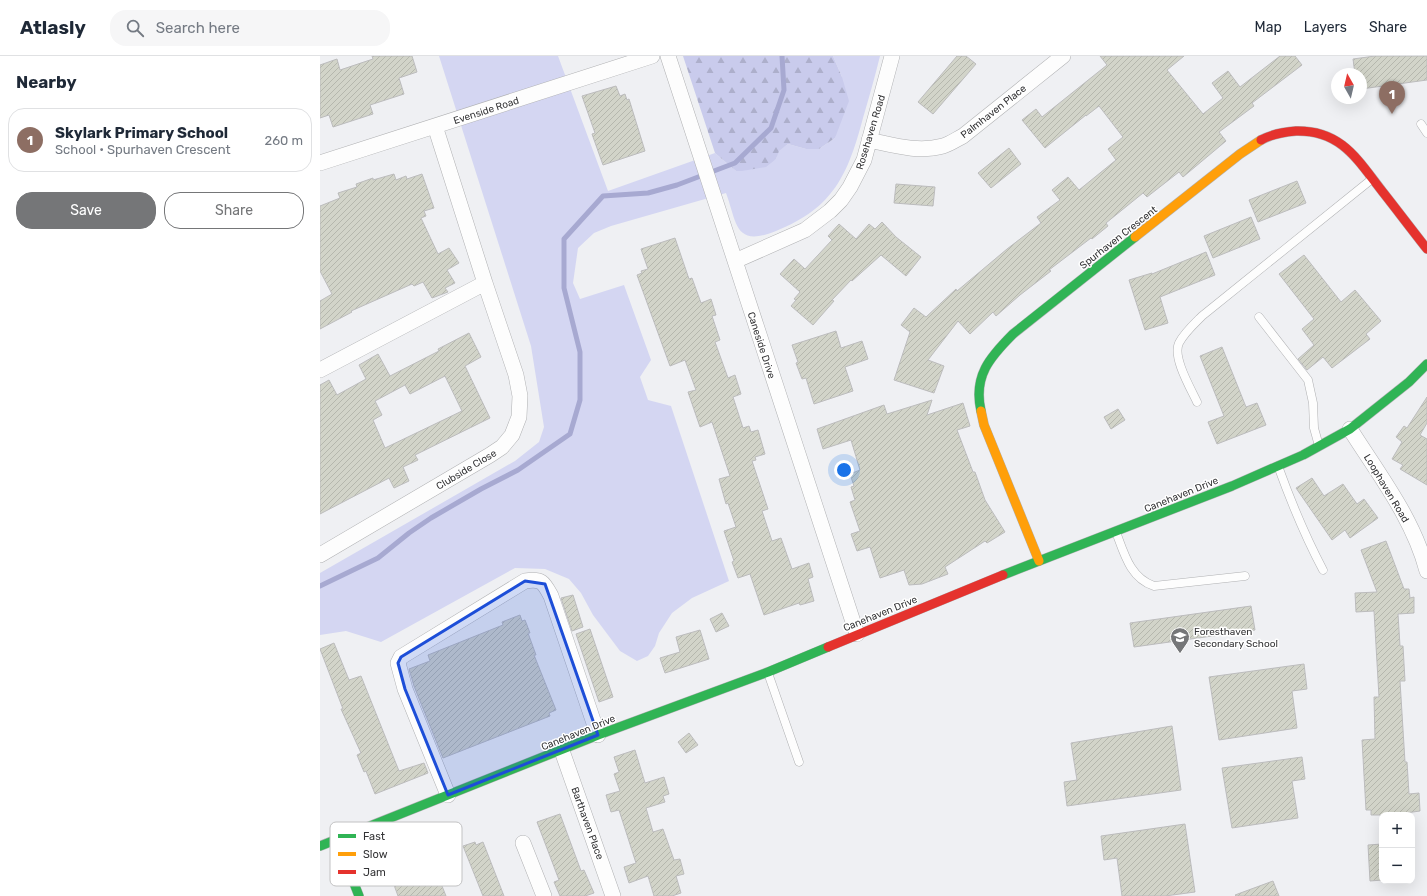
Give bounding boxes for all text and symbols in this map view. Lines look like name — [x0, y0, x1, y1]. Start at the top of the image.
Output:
search box — [110, 10, 390, 46]
text: Atlasly — [20, 16, 86, 39]
icon: search — [124, 17, 146, 39]
text: Search here — [156, 19, 240, 37]
text: Map — [1255, 19, 1282, 36]
text: Layers — [1304, 19, 1347, 36]
text: Share — [1369, 19, 1407, 36]
north arrow — [1331, 68, 1367, 104]
text: Nearby — [16, 72, 77, 92]
pin: 1 — [1379, 81, 1405, 114]
street label: Palmhaven Place — [959, 82, 1029, 141]
street label: Rosehaven Road — [854, 93, 888, 171]
street label: Evenside Road — [452, 95, 521, 127]
text: Skylark Primary School — [55, 124, 228, 142]
text: 1 — [27, 133, 33, 148]
text: 260 m — [265, 133, 303, 148]
text: School · Spurhaven Crescent — [55, 142, 231, 157]
button: Save — [16, 192, 156, 229]
button: Share — [164, 192, 304, 229]
street label: Spurhaven Crescent — [1077, 204, 1160, 272]
street label: Caneside Drive — [745, 310, 778, 381]
street label: Clubside Close — [434, 447, 499, 493]
street label: Loophaven Road — [1361, 452, 1411, 525]
your location — [834, 460, 854, 480]
street label: Canehaven Drive — [1143, 474, 1221, 515]
street label: Canehaven Drive — [842, 593, 920, 634]
school or university icon: Foresthaven Secondary School — [1169, 626, 1191, 654]
place label: Foresthaven Secondary School — [1194, 626, 1278, 650]
street label: Canehaven Drive — [540, 712, 618, 753]
street label: Barthaven Place — [568, 785, 606, 862]
map controls — [1379, 812, 1415, 884]
button: + — [1379, 812, 1415, 848]
legend — [330, 822, 462, 886]
text: Fast — [363, 830, 386, 843]
text: Slow — [363, 848, 388, 861]
button: − — [1379, 848, 1415, 884]
text: Jam — [363, 866, 386, 879]

